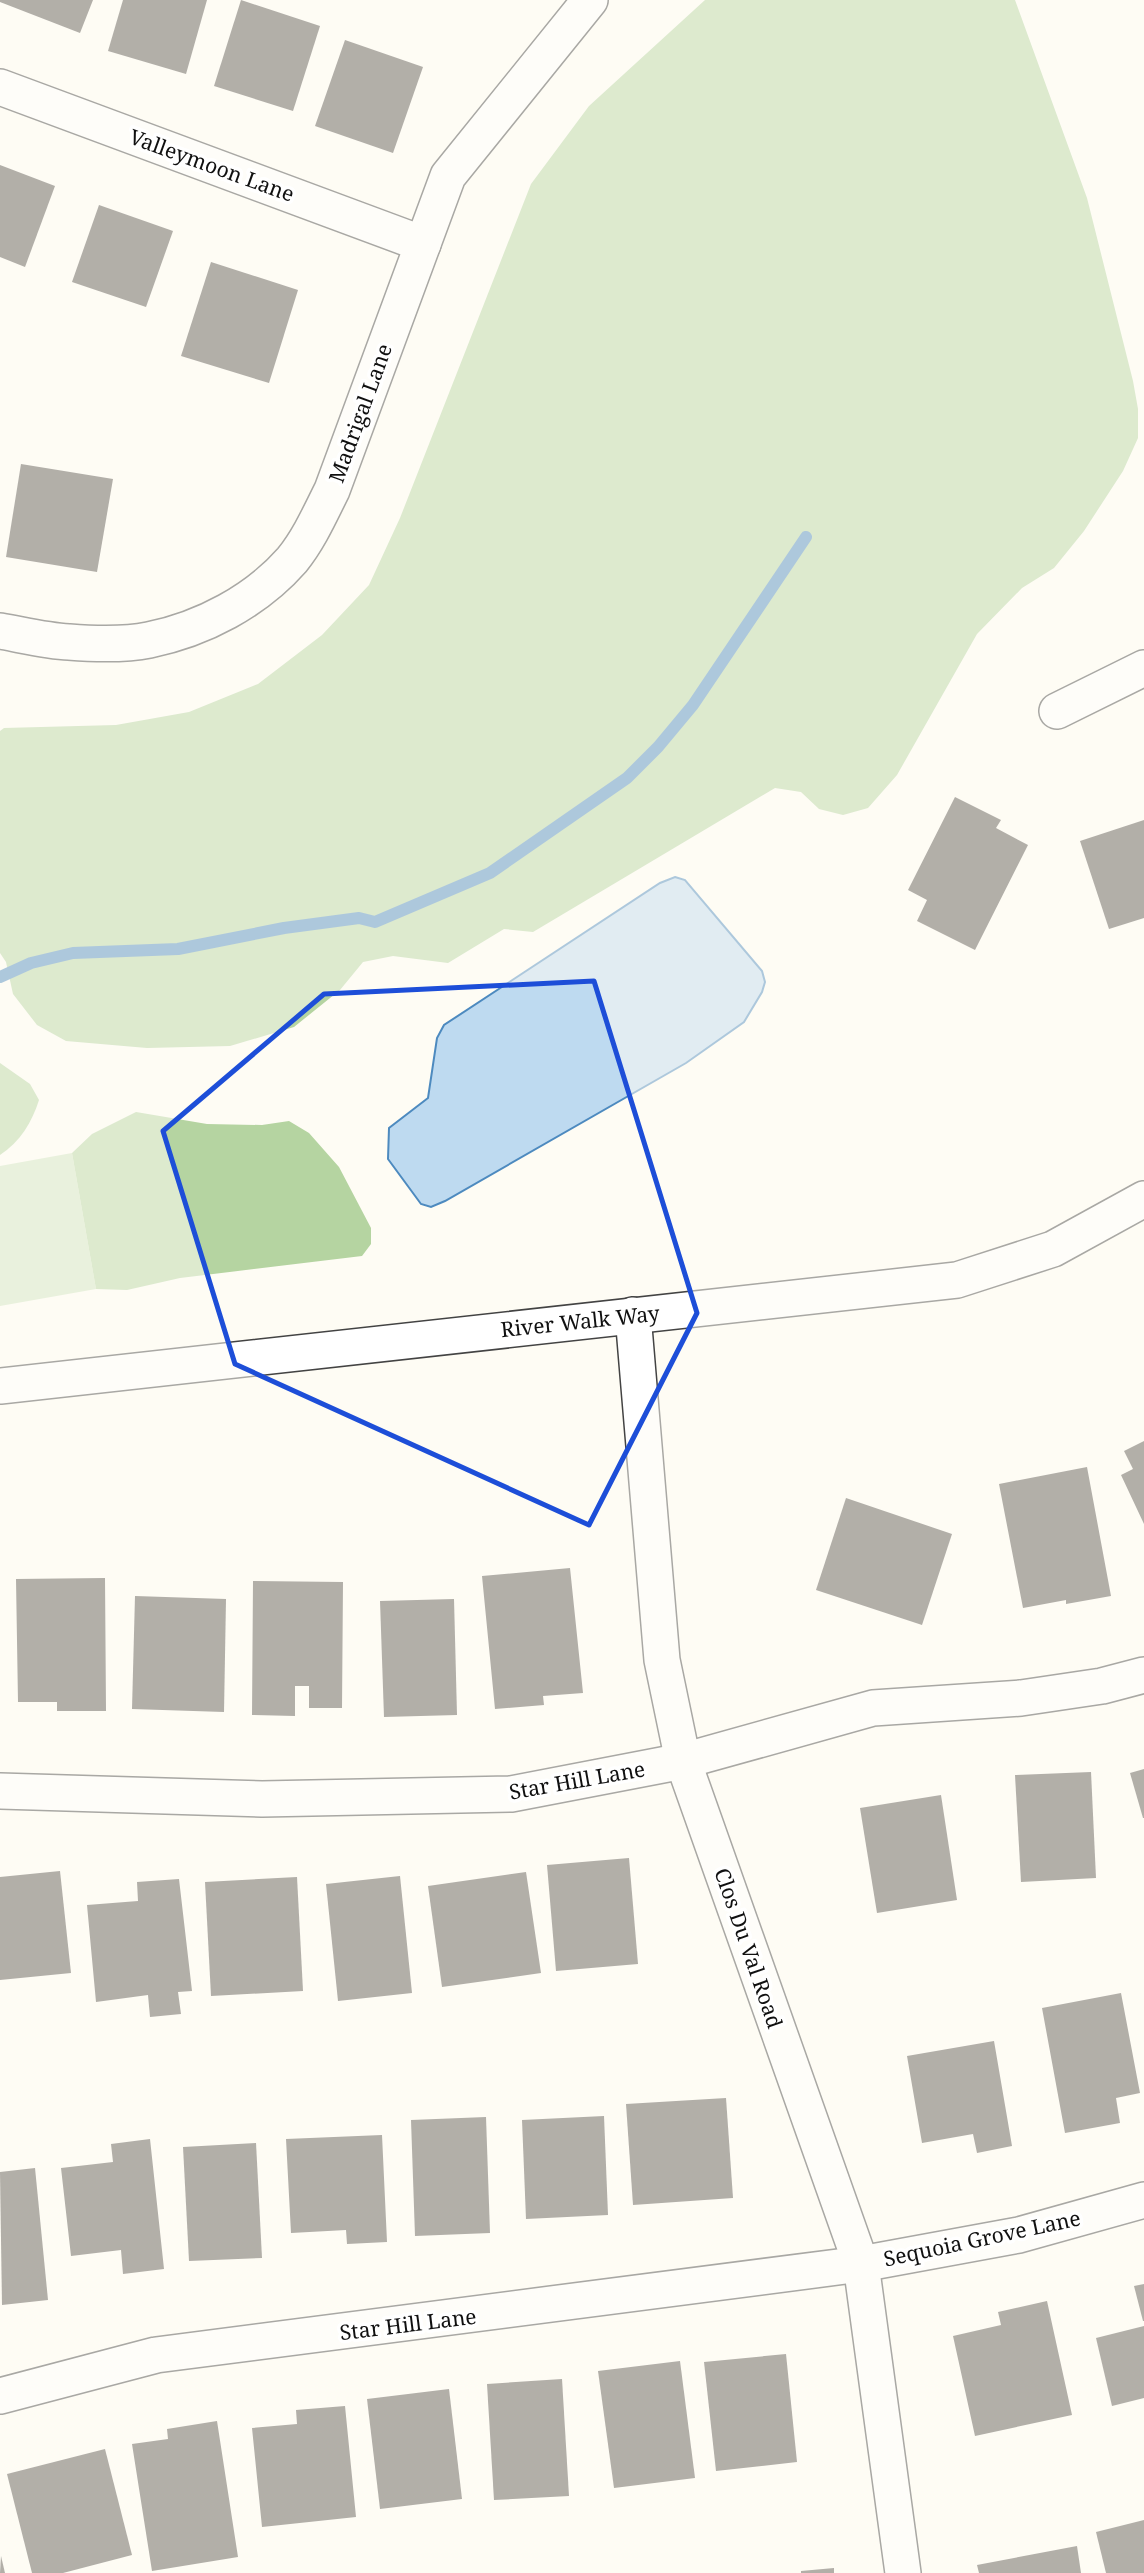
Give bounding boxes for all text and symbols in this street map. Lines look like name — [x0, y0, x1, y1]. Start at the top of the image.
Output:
street label: Valleymoon Lane — [126, 122, 298, 208]
street label: Madrigal Lane — [322, 340, 398, 486]
street label: River Walk Way — [499, 1299, 661, 1343]
street label: Star Hill Lane — [507, 1754, 647, 1806]
street label: Clos Du Val Road — [708, 1864, 790, 2032]
street label: Sequoia Grove Lane — [881, 2203, 1083, 2273]
street label: Star Hill Lane — [338, 2302, 478, 2346]

